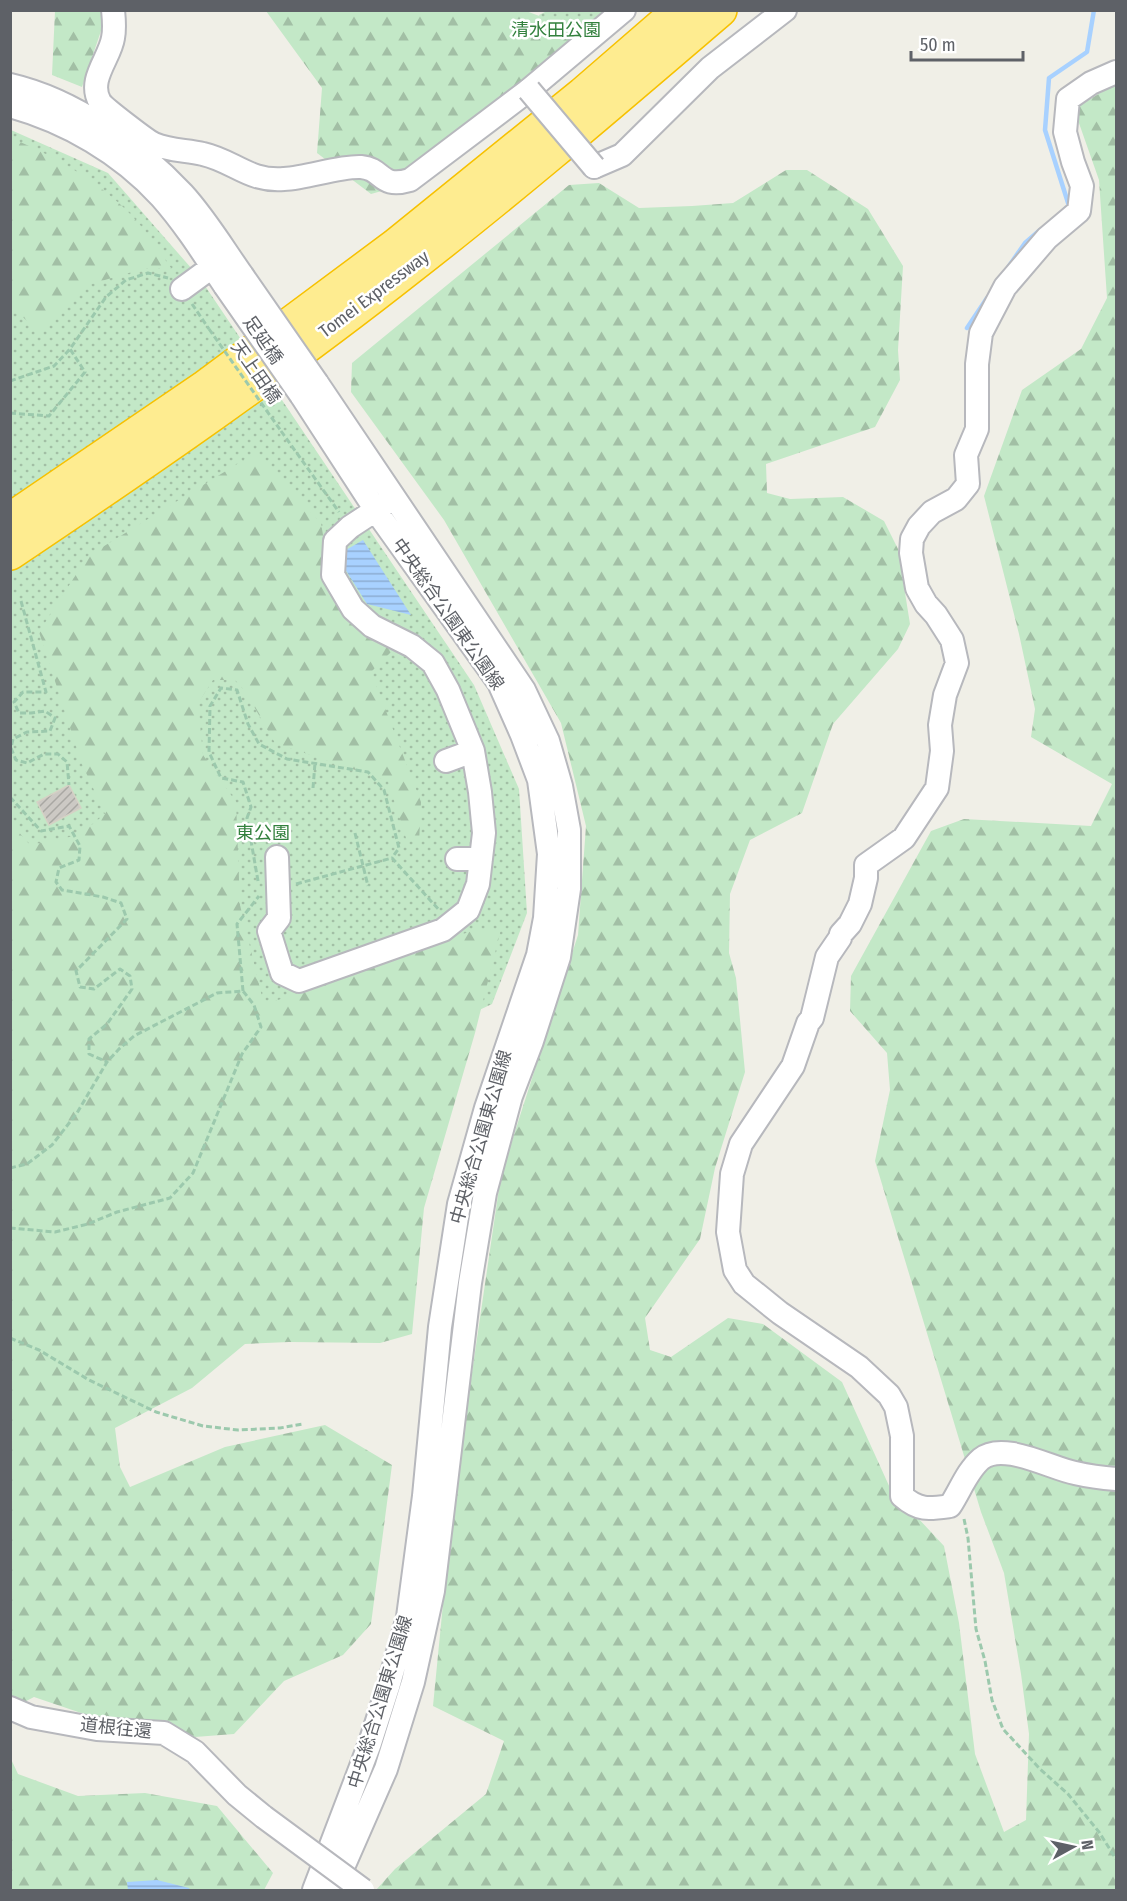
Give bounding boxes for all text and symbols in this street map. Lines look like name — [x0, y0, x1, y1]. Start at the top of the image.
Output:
park label: 清水田公園 — [511, 19, 601, 41]
scale bar — [911, 24, 1024, 62]
text: 50 m — [920, 34, 956, 56]
street label: Tomei Expressway — [315, 245, 433, 343]
street label: 足延橋 — [239, 312, 287, 368]
street label: 天上田橋 — [226, 336, 286, 408]
street label: 中央総合公園東公園線 — [387, 534, 509, 694]
park label: 東公園 — [236, 822, 290, 844]
street label: 中央総合公園東公園線 — [446, 1047, 516, 1227]
street label: 中央総合公園東公園線 — [343, 1613, 417, 1791]
street label: 道根往還 — [79, 1713, 153, 1743]
north arrow — [1043, 1817, 1103, 1877]
text: N — [1077, 1839, 1097, 1851]

